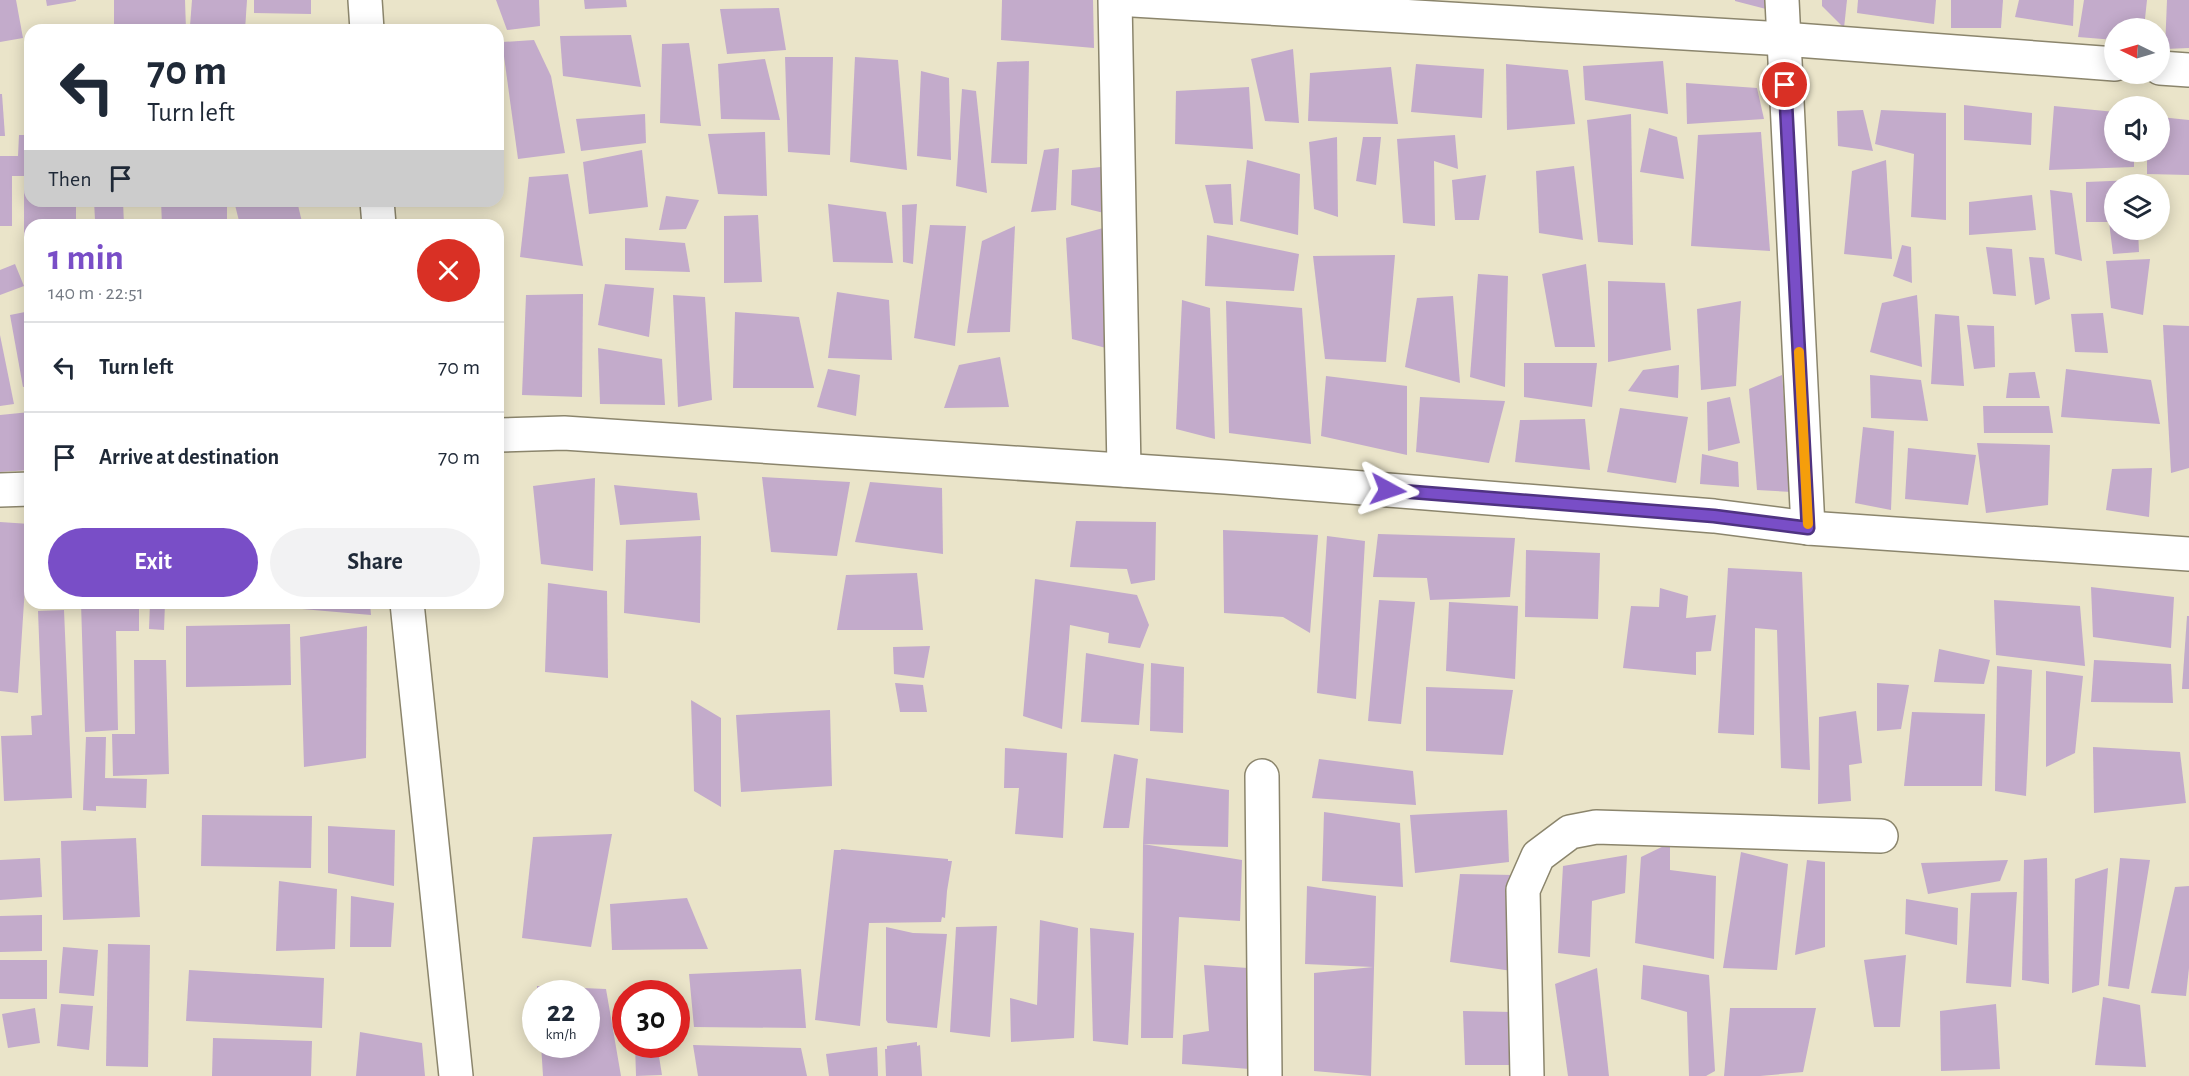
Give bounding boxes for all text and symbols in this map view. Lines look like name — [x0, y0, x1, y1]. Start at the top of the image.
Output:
north arrow — [2104, 18, 2170, 84]
map controls — [2104, 18, 2170, 240]
icon: left — [48, 48, 126, 126]
text: 70 m — [147, 50, 227, 92]
pin — [1759, 59, 1810, 110]
icon: arrive — [1768, 68, 1801, 101]
button: sound — [2104, 96, 2170, 162]
text: Turn left — [147, 99, 235, 126]
icon: arrive — [104, 162, 137, 195]
text: Then — [48, 168, 92, 190]
button: layers — [2104, 174, 2170, 240]
button: close — [417, 239, 480, 302]
text: 1 min — [48, 240, 124, 276]
text: 140 m · 22:51 — [48, 283, 144, 303]
icon: left — [48, 351, 81, 384]
text: Turn left — [99, 356, 173, 378]
text: 70 m — [438, 356, 480, 378]
icon: arrive — [48, 441, 81, 474]
text: Arrive at destination — [99, 446, 279, 468]
text: 70 m — [438, 446, 480, 468]
position arrow — [1356, 458, 1420, 522]
button: Exit — [48, 528, 258, 597]
button: Share — [270, 528, 480, 597]
speed limit sign: 30 — [612, 980, 690, 1058]
text: 22 — [547, 997, 575, 1027]
text: km/h — [546, 1027, 576, 1042]

